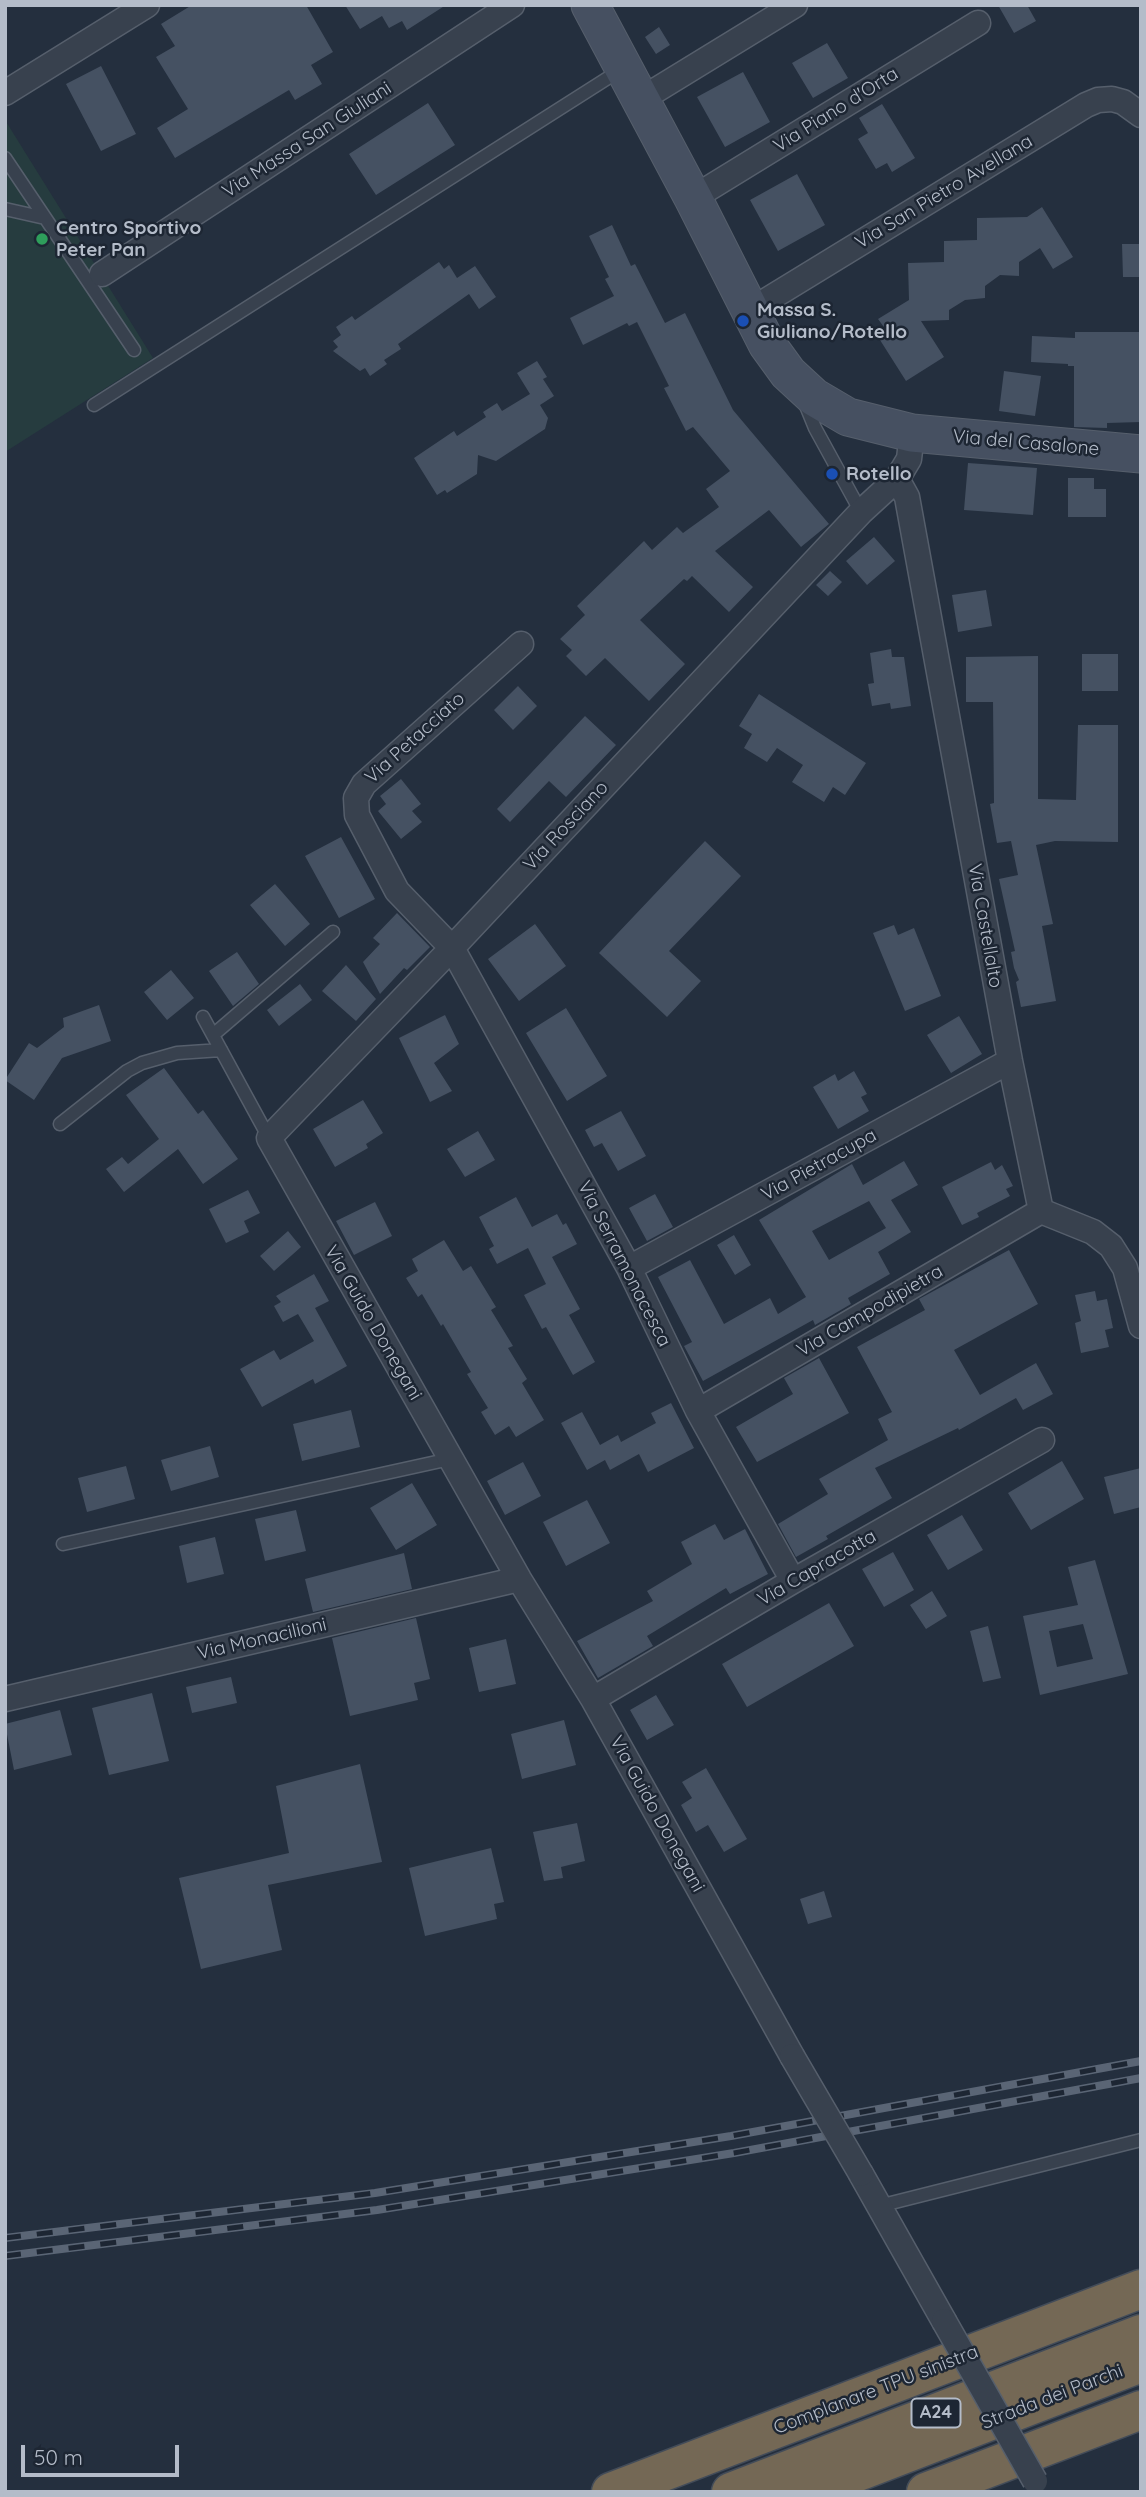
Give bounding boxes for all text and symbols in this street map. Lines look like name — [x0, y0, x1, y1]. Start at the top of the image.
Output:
street label: Via Piano d'Orta — [769, 62, 903, 158]
street label: Via Massa San Giuliani — [218, 77, 396, 203]
street label: Via San Pietro Avellana — [851, 130, 1037, 254]
place label: Centro Sportivo Peter Pan — [56, 217, 201, 261]
marker: Centro Sportivo Peter Pan — [34, 231, 50, 247]
place label: Massa S. Giuliano/Rotello — [757, 299, 907, 343]
marker: Massa S. Giuliano/Rotello — [735, 313, 751, 329]
street label: Via del Casalone — [952, 425, 1100, 461]
place label: Rotello — [846, 463, 912, 485]
marker: Rotello — [824, 466, 840, 482]
street label: Via Petacciato — [360, 687, 470, 789]
street label: Via Rosciano — [519, 776, 613, 876]
street label: Via Castellalto — [963, 862, 1007, 990]
street label: Via Pietracupa — [757, 1124, 881, 1206]
street label: Via Serramonacesca — [572, 1177, 676, 1351]
street label: Via Guido Donegani — [319, 1242, 427, 1404]
street label: Via Campodipietra — [793, 1260, 947, 1362]
street label: Via Capracotta — [754, 1525, 880, 1611]
street label: Via Monacilioni — [195, 1613, 329, 1665]
street label: Via Guido Donegani — [605, 1732, 709, 1896]
street label: Complanare TPU sinistra — [770, 2340, 982, 2440]
street label: Strada dei Parchi — [978, 2360, 1126, 2434]
road number: A24 — [912, 2398, 960, 2428]
scale bar — [24, 2430, 182, 2474]
text: 50 m — [34, 2444, 83, 2470]

